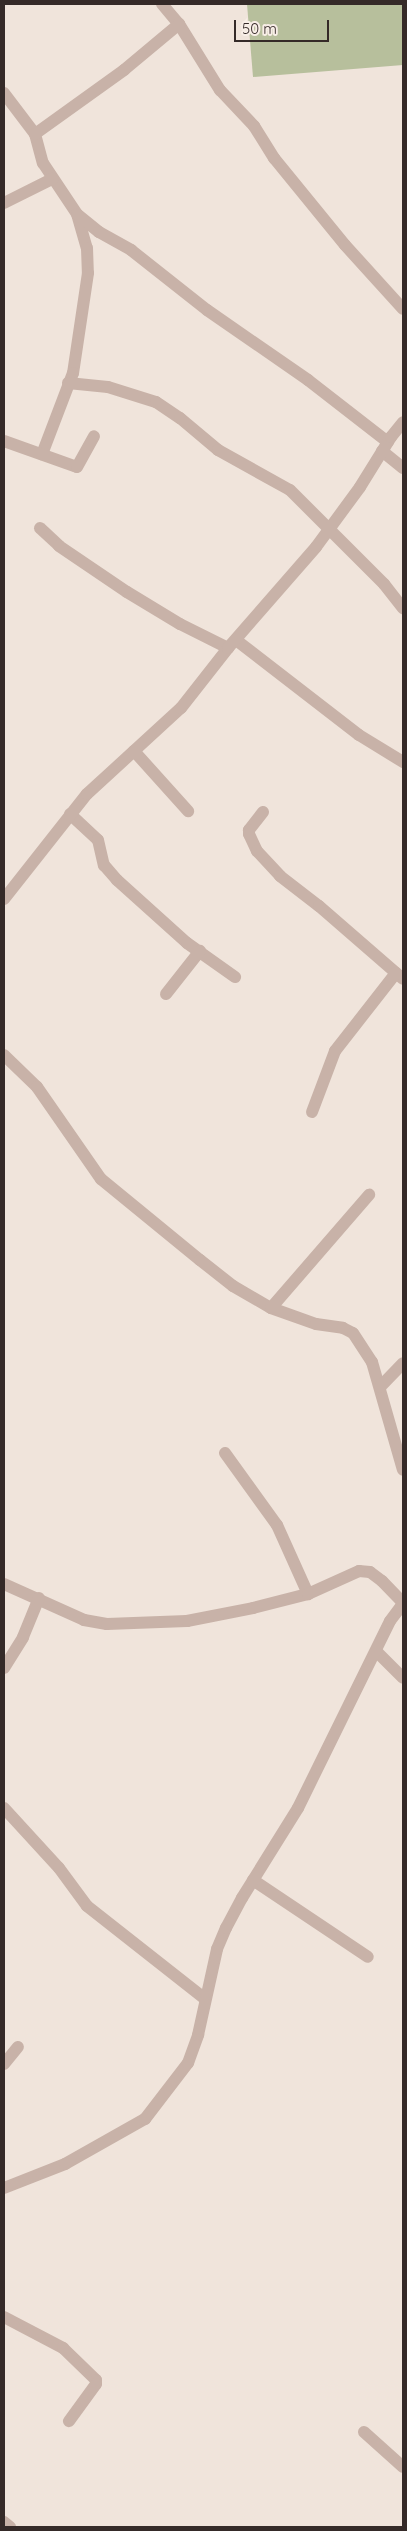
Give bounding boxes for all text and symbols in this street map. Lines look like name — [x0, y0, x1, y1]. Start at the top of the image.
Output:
scale bar — [237, 10, 332, 42]
text: 50 m — [242, 19, 277, 38]

